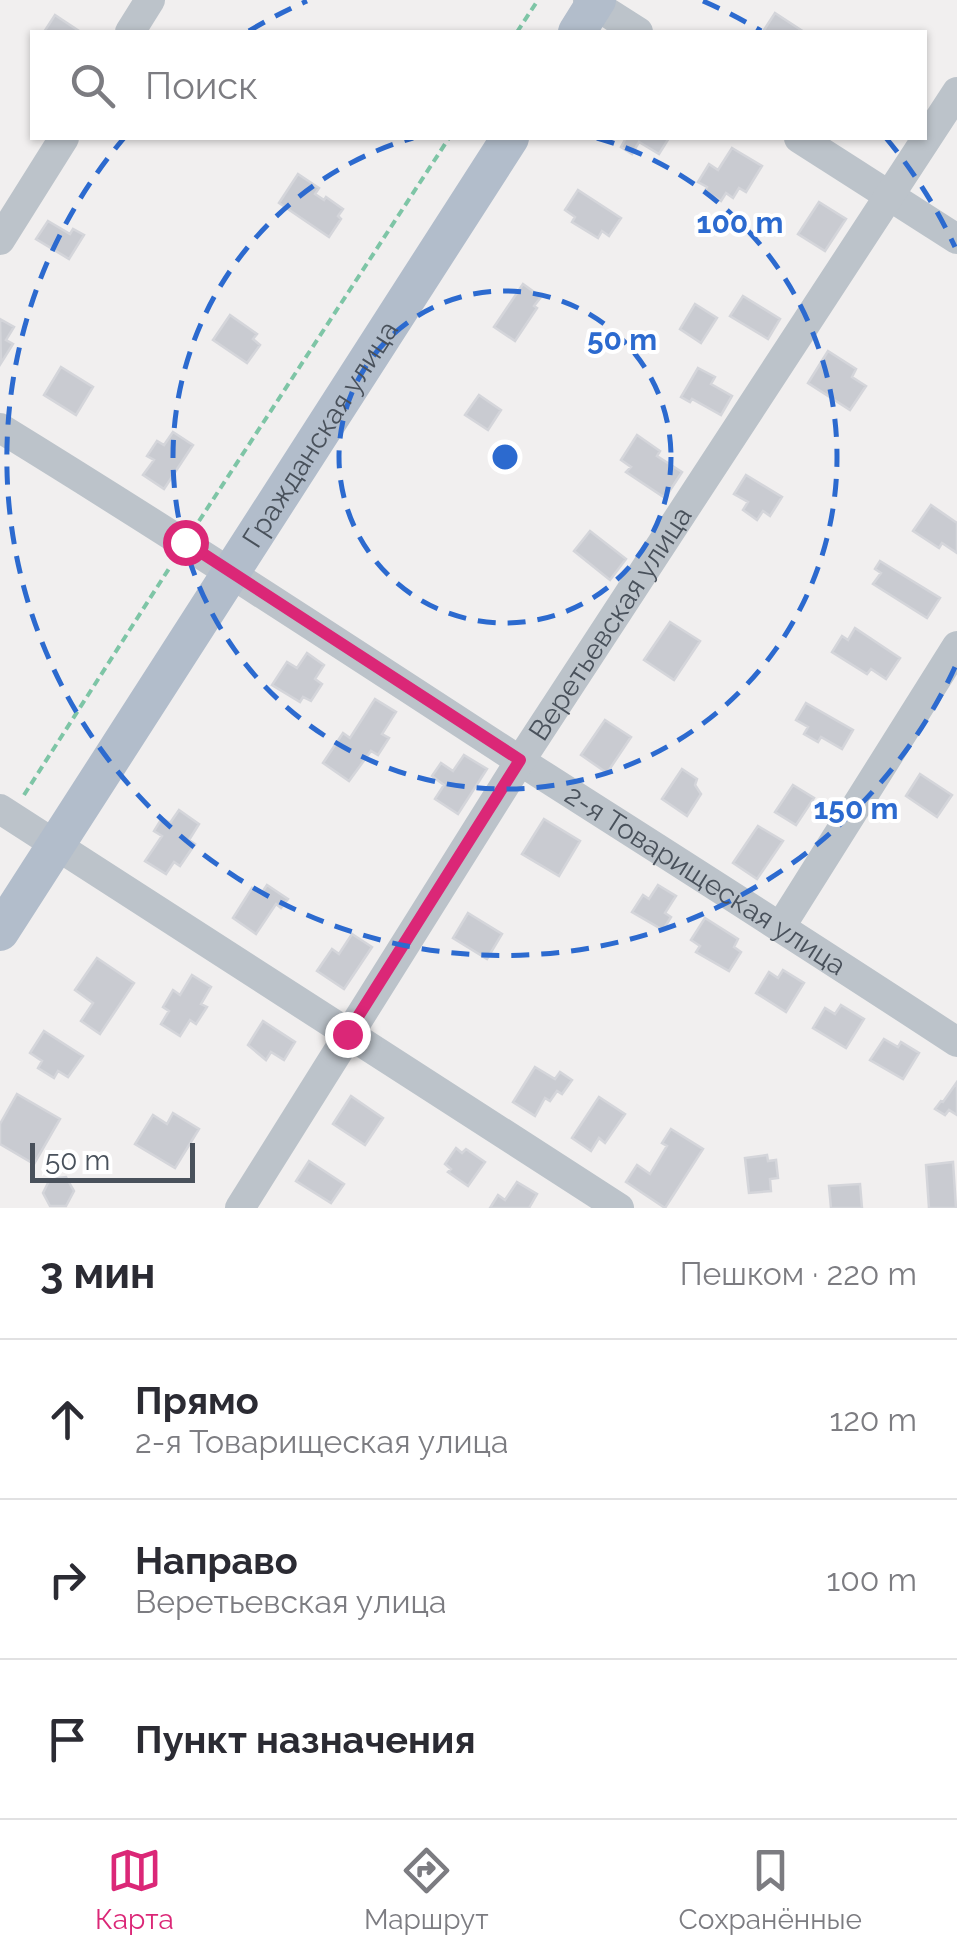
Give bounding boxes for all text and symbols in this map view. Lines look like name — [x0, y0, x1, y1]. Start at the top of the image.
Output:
search box — [30, 30, 927, 140]
icon: search — [65, 58, 120, 113]
text: Поиск — [145, 63, 258, 108]
text: 100 m — [697, 205, 783, 240]
street label: Гражданская улица — [236, 315, 405, 553]
text: 50 m — [587, 322, 657, 357]
centre of rings — [487, 439, 523, 475]
street label: Веретьевская улица — [522, 500, 699, 747]
route start — [163, 520, 209, 566]
street label: 2-я Товарищеская улица — [559, 778, 852, 982]
text: 150 m — [814, 791, 899, 826]
route end — [325, 1012, 371, 1058]
scale bar — [30, 1138, 195, 1182]
text: 50 m — [45, 1144, 110, 1177]
text: 3 мин — [40, 1249, 155, 1298]
text: Пешком · 220 m — [680, 1255, 917, 1292]
text: Прямо — [135, 1378, 259, 1423]
icon: ahead — [40, 1392, 95, 1447]
text: 120 m — [829, 1401, 917, 1438]
text: 2-я Товарищеская улица — [135, 1423, 508, 1460]
text: Направо — [135, 1538, 298, 1583]
icon: right — [40, 1552, 95, 1607]
text: 100 m — [827, 1561, 917, 1598]
text: Веретьевская улица — [135, 1583, 446, 1620]
icon: arrive — [40, 1712, 95, 1767]
text: Пункт назначения — [135, 1717, 476, 1762]
tab: Карта — [95, 1843, 174, 1936]
tab: Маршрут — [364, 1843, 489, 1936]
tab: Сохранённые — [679, 1843, 862, 1936]

